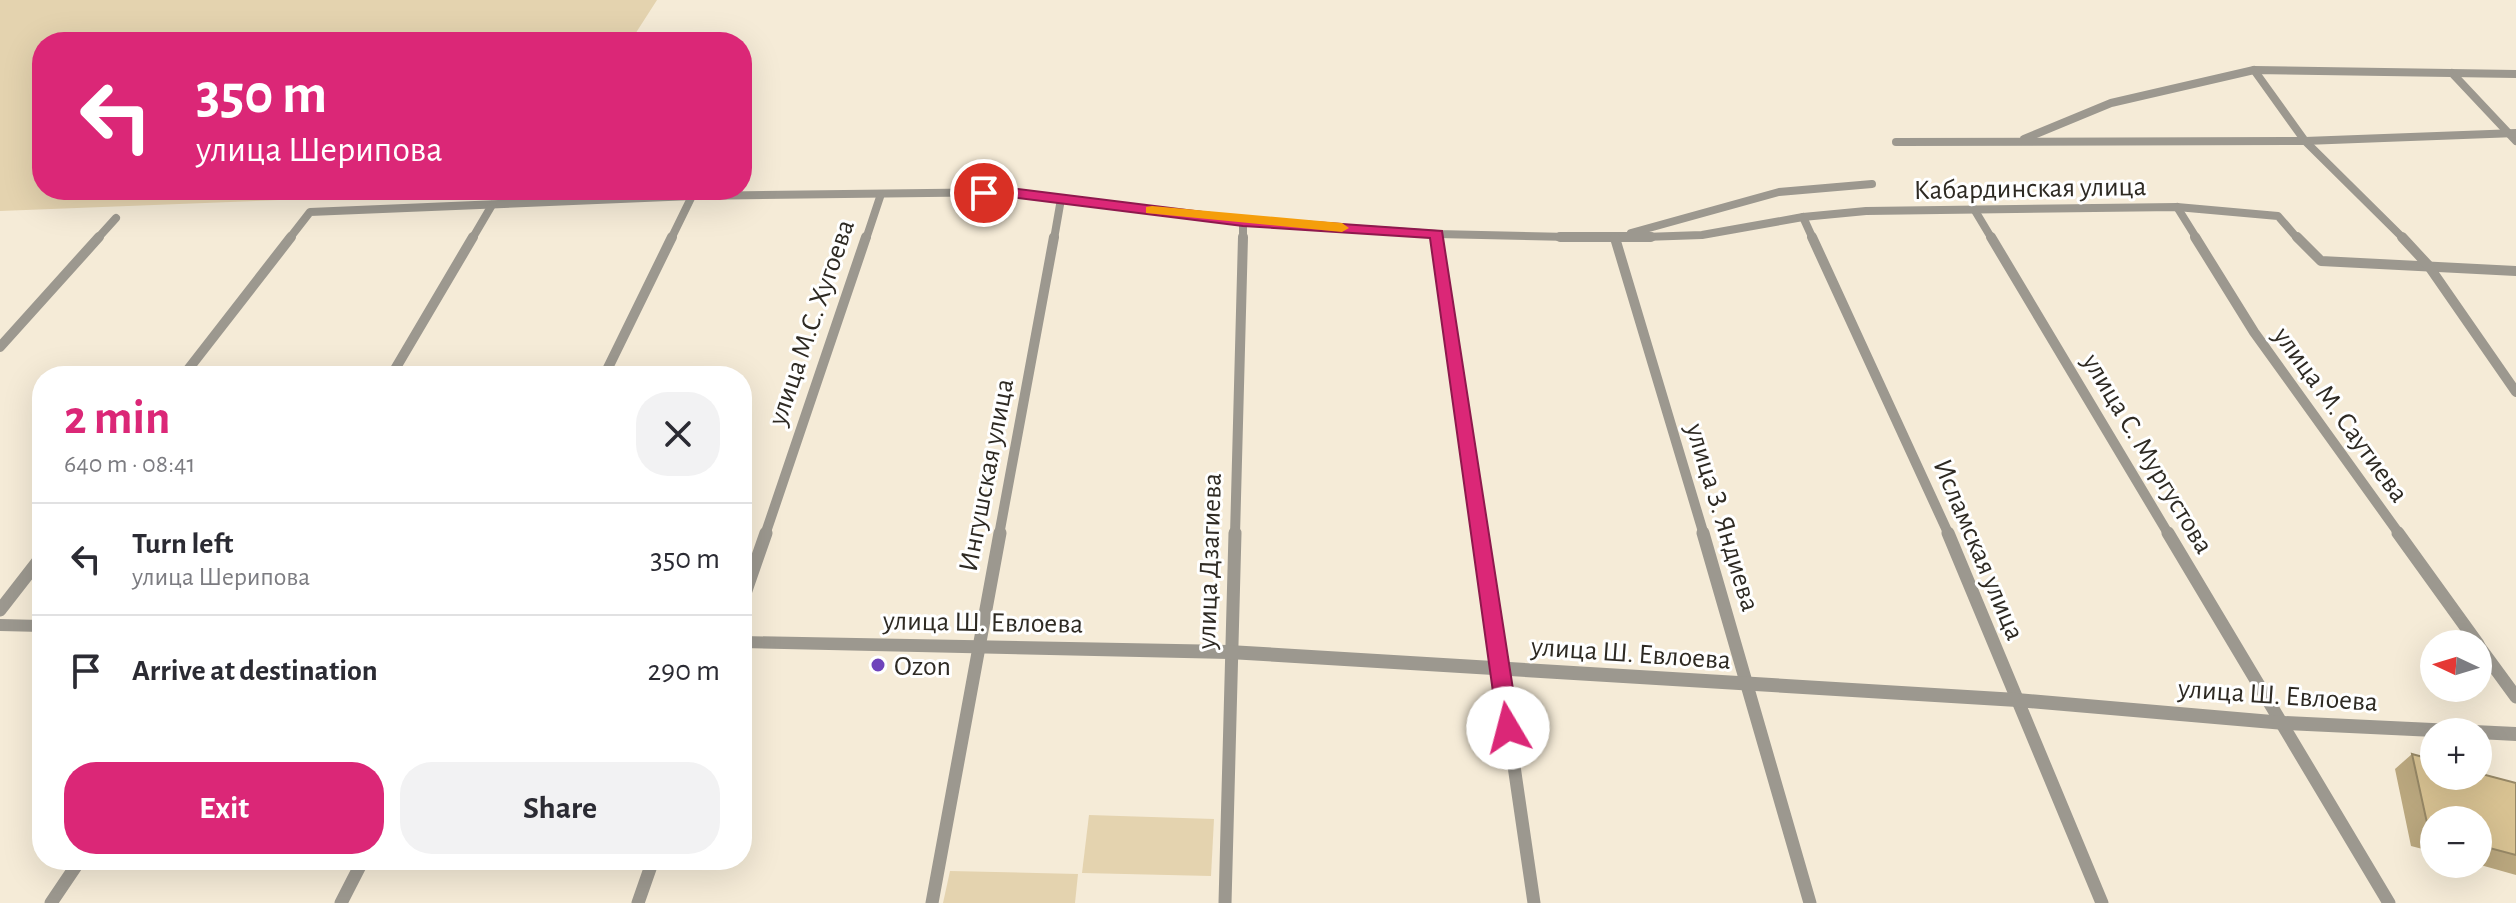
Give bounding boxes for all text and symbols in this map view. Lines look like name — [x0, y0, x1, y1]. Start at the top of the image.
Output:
icon: left — [64, 64, 168, 168]
text: 350 m — [196, 67, 327, 123]
text: улица Шерипова — [196, 132, 443, 168]
pin — [950, 159, 1018, 227]
icon: arrive — [962, 171, 1006, 215]
street label: Кабардинская улица — [1913, 173, 2147, 205]
street label: улица М.С. Хугоева — [763, 216, 860, 430]
street label: улица М. Саутиева — [2267, 322, 2413, 508]
street label: улица С. Мургустова — [2076, 348, 2218, 559]
street label: Ингушская улица — [955, 376, 1019, 574]
button: close — [636, 392, 720, 476]
text: 2 min — [64, 395, 171, 443]
street label: улица З. Яндиева — [1680, 419, 1764, 615]
text: 640 m · 08:41 — [64, 451, 196, 477]
street label: Исламская улица — [1927, 455, 2029, 645]
street label: улица Дзагиева — [1193, 472, 1227, 651]
text: Turn left — [132, 529, 233, 559]
icon: left — [64, 537, 108, 581]
text: 350 m — [650, 544, 720, 574]
text: улица Шерипова — [132, 564, 310, 590]
street label: улица Ш. Евлоева — [882, 607, 1084, 639]
north arrow — [2420, 630, 2492, 702]
map controls — [2420, 630, 2492, 878]
street label: улица Ш. Евлоева — [1529, 633, 1732, 675]
icon: arrive — [64, 649, 108, 693]
place label: Ozon — [894, 653, 951, 681]
text: Arrive at destination — [132, 656, 378, 686]
text: 290 m — [647, 656, 720, 686]
marker: Ozon — [869, 656, 887, 674]
street label: улица Ш. Евлоева — [2176, 675, 2379, 717]
position arrow — [1466, 686, 1550, 770]
button: + — [2420, 718, 2492, 790]
button: Exit — [64, 762, 384, 854]
button: Share — [400, 762, 720, 854]
button: − — [2420, 806, 2492, 878]

